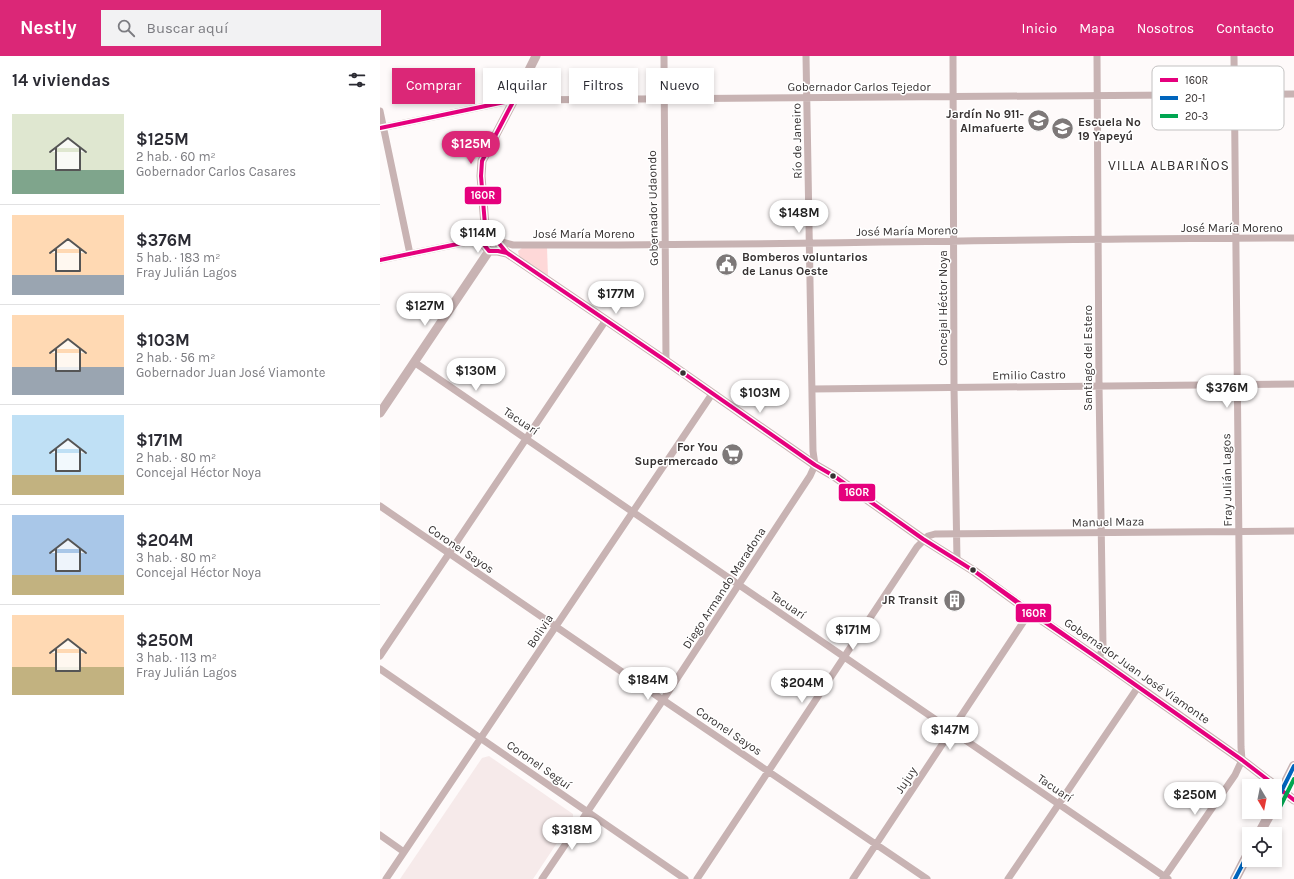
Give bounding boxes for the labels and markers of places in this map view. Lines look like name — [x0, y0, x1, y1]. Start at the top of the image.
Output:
place label: Jardín Nº 911- Almafuerte — [946, 107, 1024, 135]
school or university icon: Jardín Nº 911- Almafuerte — [1026, 108, 1052, 134]
place label: Escuela Nº 19 Yapeyú — [1078, 115, 1141, 143]
school or university icon: Escuela Nº 19 Yapeyú — [1049, 116, 1075, 142]
pin: $125M — [443, 131, 499, 165]
pin: $148M — [771, 200, 827, 234]
pin: $114M — [450, 220, 506, 254]
place label: Bomberos voluntarios de Lanus Oeste — [742, 250, 868, 278]
public building icon: Bomberos voluntarios de Lanus Oeste — [713, 251, 739, 277]
pin: $177M — [588, 281, 644, 315]
pin: $127M — [397, 293, 453, 327]
pin: $130M — [448, 358, 504, 392]
unlabelled marker — [678, 368, 688, 378]
pin: $376M — [1199, 375, 1255, 409]
pin: $103M — [732, 380, 788, 414]
place label: For You Supermercado — [634, 440, 718, 468]
supermarket icon: For You Supermercado — [720, 441, 746, 467]
unlabelled marker — [828, 471, 838, 481]
unlabelled marker — [968, 565, 978, 575]
building icon: JR Transit — [941, 587, 967, 613]
place label: JR Transit — [882, 593, 938, 607]
pin: $171M — [825, 617, 881, 651]
pin: $184M — [620, 667, 676, 701]
pin: $204M — [774, 670, 830, 704]
pin: $147M — [922, 717, 978, 751]
pin: $250M — [1167, 782, 1223, 816]
pin: $318M — [544, 817, 600, 851]

